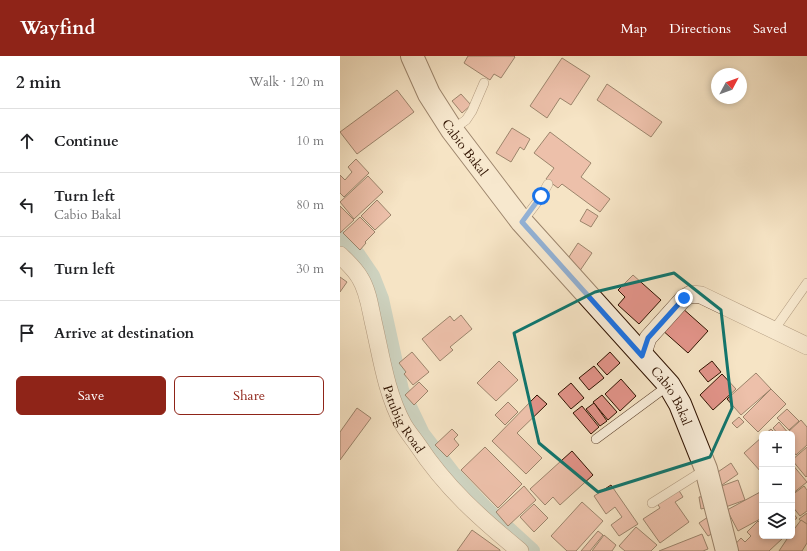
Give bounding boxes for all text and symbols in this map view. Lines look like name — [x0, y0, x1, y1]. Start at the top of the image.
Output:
text: Wayfind — [20, 15, 95, 41]
text: Map — [621, 19, 647, 38]
text: Directions — [669, 19, 731, 38]
text: Saved — [753, 19, 787, 38]
north arrow — [711, 68, 747, 104]
text: 2 min — [16, 71, 61, 94]
text: Walk · 120 m — [249, 73, 324, 91]
street label: Cabio Bakal — [437, 116, 492, 181]
icon: ahead — [16, 130, 38, 152]
text: Continue — [54, 131, 119, 151]
text: 10 m — [296, 132, 324, 150]
text: Turn left — [54, 186, 115, 206]
route start — [532, 187, 550, 205]
icon: left — [16, 194, 38, 216]
text: 80 m — [296, 196, 324, 214]
text: Cabio Bakal — [54, 206, 121, 224]
icon: left — [16, 258, 38, 280]
text: Turn left — [54, 259, 115, 279]
text: 30 m — [296, 260, 324, 278]
route end — [675, 289, 693, 307]
icon: arrive — [16, 322, 38, 344]
text: Arrive at destination — [54, 323, 194, 343]
street label: Cabio Bakal — [646, 363, 696, 429]
button: Save — [16, 376, 166, 415]
button: Share — [174, 376, 324, 415]
street label: Patubig Road — [378, 383, 428, 457]
map controls — [759, 431, 795, 539]
button: + — [759, 431, 795, 467]
button: − — [759, 467, 795, 503]
button: layers — [759, 503, 795, 539]

